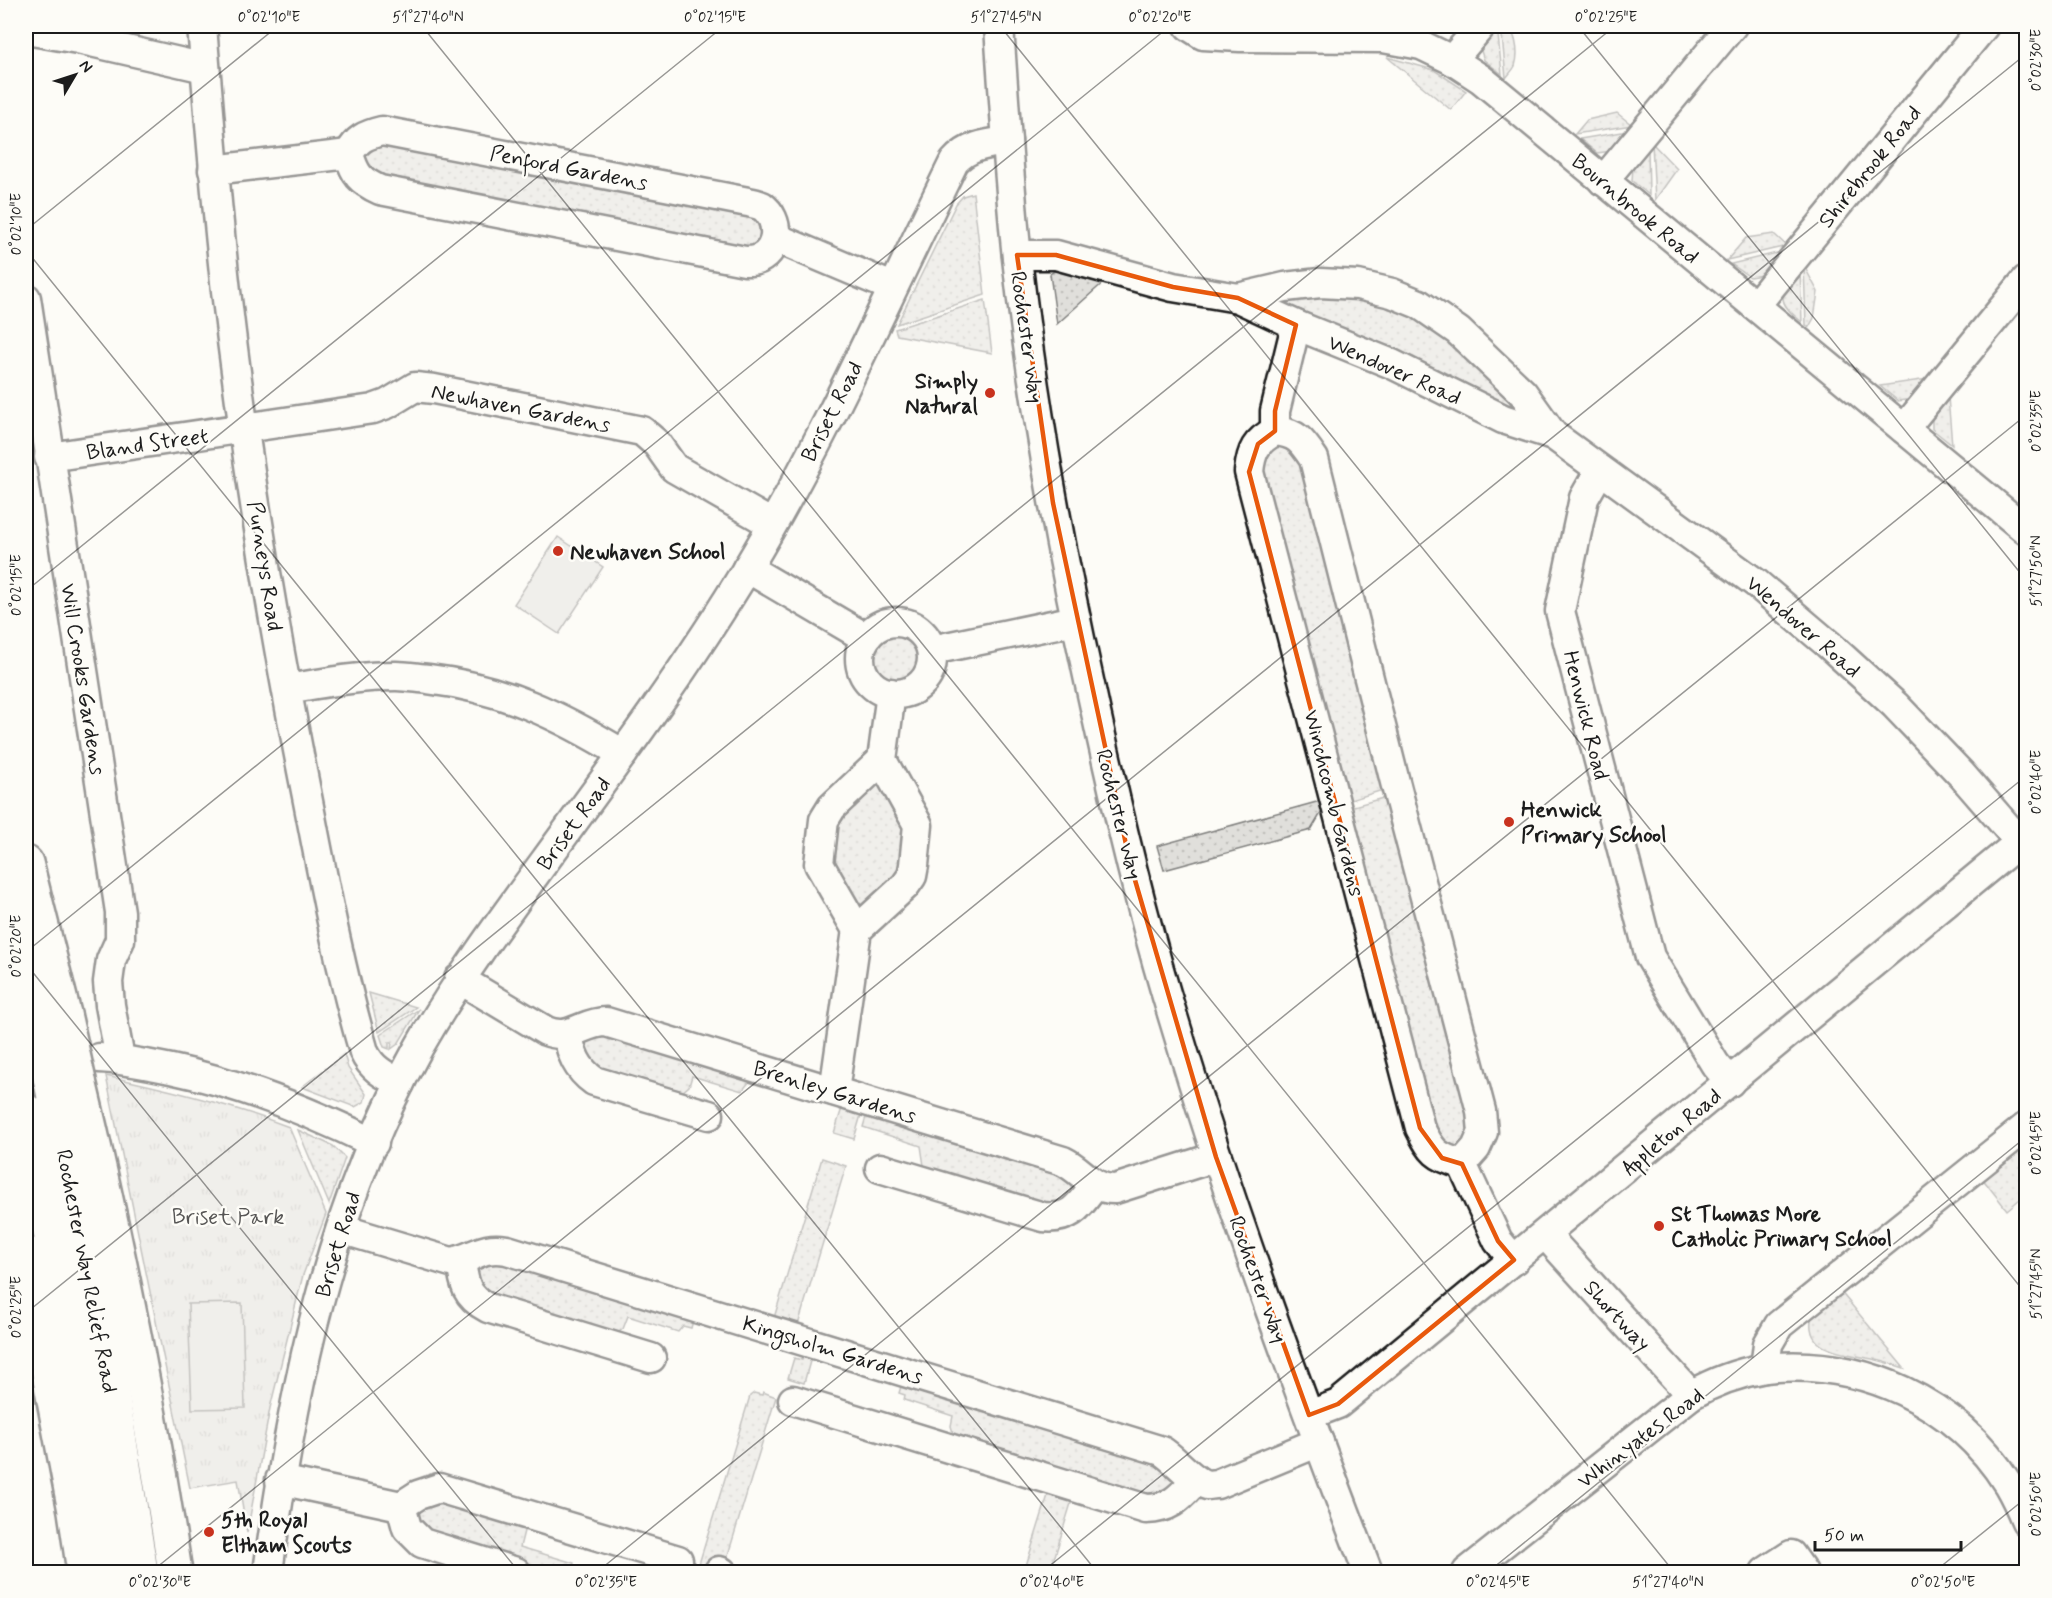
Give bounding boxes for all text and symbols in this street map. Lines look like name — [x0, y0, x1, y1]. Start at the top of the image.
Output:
text: 0°02'10"E — [238, 8, 300, 28]
text: 51°27'40"N — [392, 8, 464, 28]
text: 0°02'15"E — [684, 8, 746, 28]
text: 51°27'45"N — [971, 8, 1041, 28]
text: 0°02'20"E — [1128, 8, 1192, 28]
text: 0°02'25"E — [1575, 8, 1637, 28]
text: 0°02'30"E — [2027, 29, 2047, 91]
north arrow — [45, 45, 105, 105]
text: N — [74, 56, 97, 77]
street label: Shirebrook Road — [1813, 100, 1929, 234]
street label: Penford Gardens — [487, 140, 650, 200]
street label: Bournbrook Road — [1565, 148, 1704, 271]
text: 0°02'10"E — [7, 193, 27, 255]
street label: Rochester Way — [1003, 269, 1049, 405]
street label: Wendover Road — [1323, 329, 1465, 413]
street label: Briset Road — [796, 357, 870, 467]
place label: Simply Natural — [905, 368, 979, 421]
street label: Newhaven Gardens — [429, 378, 613, 440]
marker: Simply Natural — [983, 386, 997, 400]
text: 0°02'35"E — [2027, 390, 2047, 452]
street label: Bland Street — [84, 423, 210, 467]
street label: Purneys Road — [240, 499, 288, 633]
text: 51°27'50"N — [2027, 535, 2047, 607]
place label: Newhaven School — [570, 539, 726, 567]
marker: Newhaven School — [551, 544, 565, 558]
text: 0°02'15"E — [7, 554, 27, 616]
street label: Wendover Road — [1740, 570, 1866, 685]
street label: Will Crooks Gardens — [53, 582, 111, 777]
street label: Henwick Road — [1555, 648, 1615, 783]
street label: Winchcomb Gardens — [1296, 707, 1370, 900]
street label: Rochester Way — [1088, 746, 1148, 883]
text: 0°02'40"E — [2027, 750, 2047, 814]
street label: Briset Road — [531, 772, 618, 877]
place label: Henwick Primary School — [1521, 797, 1666, 850]
marker: Henwick Primary School — [1502, 815, 1516, 829]
text: 0°02'20"E — [7, 914, 27, 978]
street label: Brenley Gardens — [750, 1055, 920, 1131]
street label: Appleton Road — [1617, 1083, 1729, 1184]
text: 0°02'45"E — [2027, 1111, 2047, 1175]
street label: Rochester Way Relief Road — [49, 1147, 123, 1395]
street label: Briset Road — [310, 1188, 368, 1301]
place label: St Thomas More Catholic Primary School — [1671, 1201, 1892, 1254]
park label: Briset Park — [172, 1204, 284, 1232]
street label: Rochester Way — [1221, 1212, 1293, 1347]
marker: St Thomas More Catholic Primary School — [1652, 1219, 1666, 1233]
text: 51°27'45"N — [2027, 1249, 2047, 1319]
street label: Shortway — [1577, 1275, 1656, 1358]
text: 0°02'25"E — [7, 1276, 27, 1338]
street label: Kingsholm Gardens — [738, 1310, 926, 1395]
street label: Whinyates Road — [1572, 1382, 1710, 1495]
text: 0°02'50"E — [2027, 1471, 2047, 1536]
place label: 5th Royal Eltham Scouts — [221, 1507, 352, 1560]
scale bar — [1815, 1514, 1960, 1552]
text: 50 m — [1824, 1524, 1864, 1548]
marker: 5th Royal Eltham Scouts — [202, 1525, 216, 1539]
text: 0°02'30"E — [129, 1573, 191, 1593]
text: 0°02'35"E — [575, 1573, 637, 1593]
text: 0°02'40"E — [1020, 1573, 1084, 1593]
text: 0°02'45"E — [1466, 1573, 1530, 1593]
text: 51°27'40"N — [1632, 1573, 1704, 1593]
text: 0°02'50"E — [1911, 1573, 1976, 1593]

